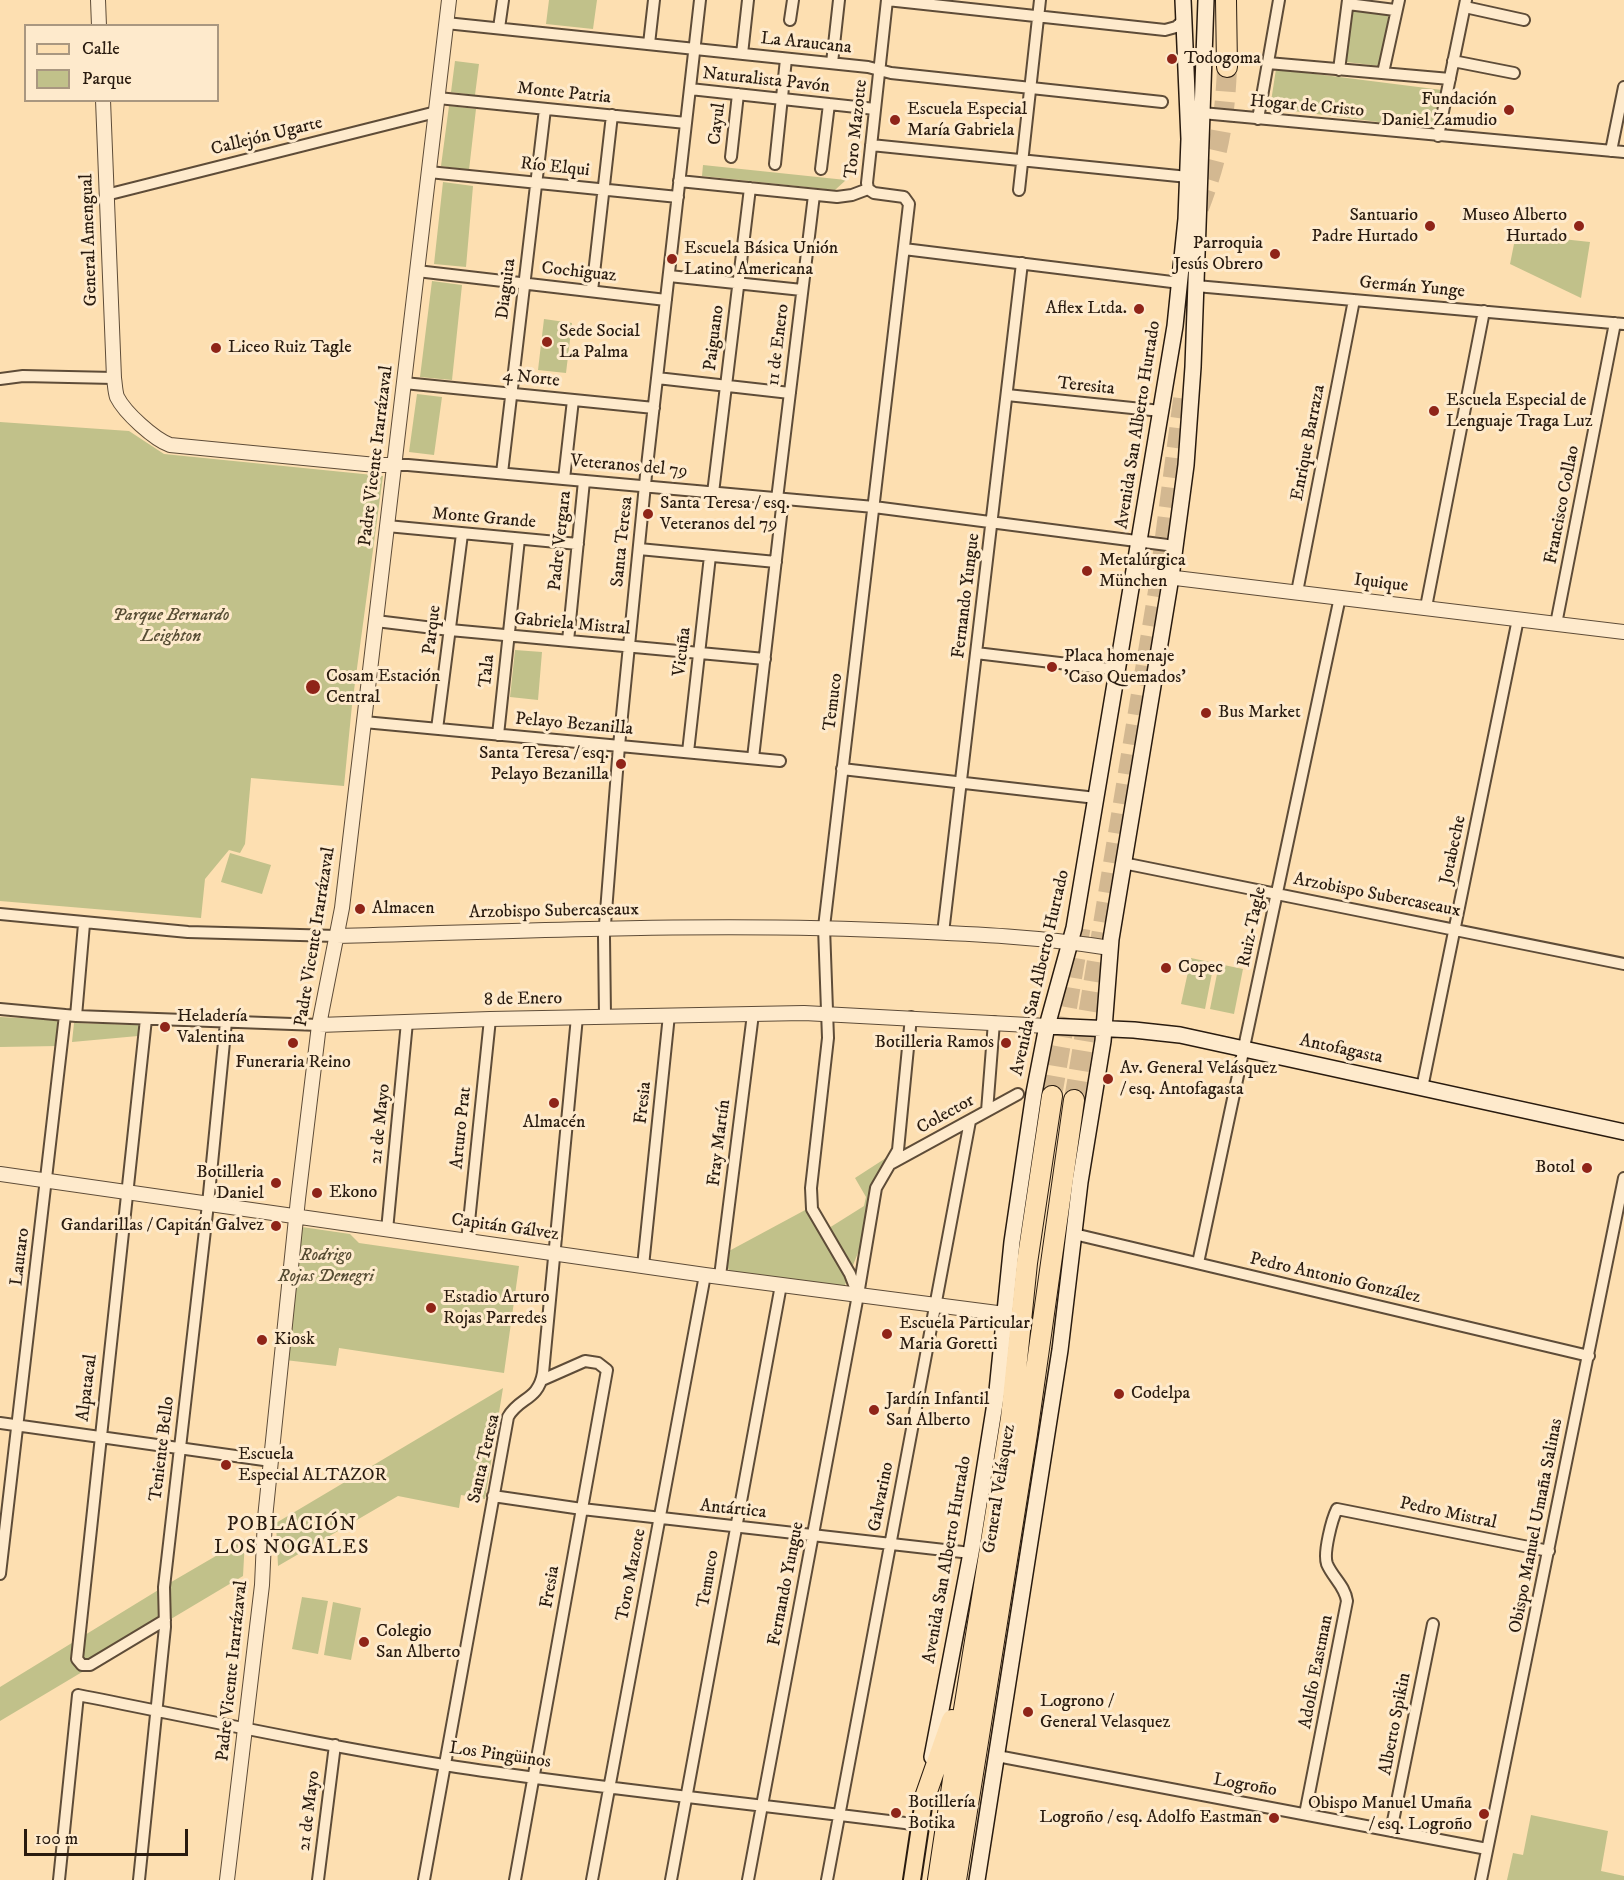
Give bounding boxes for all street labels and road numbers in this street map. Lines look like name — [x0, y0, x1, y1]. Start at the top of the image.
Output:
street label: La Araucana — [759, 28, 853, 60]
street label: Naturalista Pavón — [701, 64, 831, 98]
street label: Monte Patria — [516, 78, 612, 110]
street label: Toro Mazotte — [841, 78, 873, 180]
street label: Hogar de Cristo — [1249, 91, 1365, 123]
street label: Cayul — [705, 102, 731, 146]
street label: Callejón Ugarte — [209, 113, 325, 161]
street label: Río Elqui — [519, 154, 591, 182]
street label: General Amengual — [77, 173, 103, 307]
street label: Diaguita — [493, 257, 521, 321]
street label: Cochiguaz — [540, 258, 618, 288]
street label: Germán Yunge — [1358, 273, 1466, 303]
street label: 11 de Enero — [763, 303, 795, 387]
street label: Paiguano — [700, 304, 730, 372]
street label: Avenida San Alberto Hurtado — [1112, 319, 1166, 531]
street label: Padre Vicente Irarrázaval — [355, 364, 399, 548]
street label: 4 Norte — [501, 365, 561, 393]
street label: Teresita — [1056, 373, 1116, 401]
street label: Enrique Barraza — [1287, 383, 1331, 503]
street label: Francisco Collao — [1541, 444, 1585, 566]
street label: Veteranos del 79 — [569, 451, 689, 483]
street label: Padre Vergara — [545, 490, 577, 592]
street label: Santa Teresa — [608, 496, 638, 588]
street label: Monte Grande — [431, 504, 537, 534]
street label: Fernando Yungue — [949, 532, 985, 660]
street label: Iquique — [1353, 570, 1409, 598]
street label: Parque — [419, 604, 447, 656]
street label: Gabriela Mistral — [513, 609, 631, 641]
street label: Vicuña — [669, 626, 697, 678]
street label: Tala — [476, 654, 500, 688]
street label: Temuco — [820, 672, 848, 732]
street label: Pelayo Bezanilla — [514, 709, 634, 741]
street label: Jotabeche — [1436, 814, 1472, 886]
street label: Padre Vicente Irarrázaval — [291, 846, 341, 1028]
street label: Avenida San Alberto Hurtado — [1007, 868, 1075, 1078]
street label: Arzobispo Subercaseaux — [1291, 869, 1463, 923]
street label: Ruiz-Tagle — [1234, 885, 1272, 969]
street label: Arzobispo Subercaseaux — [469, 900, 639, 924]
street label: 8 de Enero — [484, 989, 562, 1011]
street label: Antofagasta — [1297, 1031, 1385, 1069]
street label: Fresia — [631, 1081, 657, 1125]
street label: 21 de Mayo — [366, 1083, 396, 1165]
street label: Arturo Prat — [447, 1086, 477, 1170]
street label: Colector — [913, 1090, 979, 1140]
street label: Fray Martín — [704, 1098, 736, 1188]
street label: Capitán Gálvez — [450, 1210, 560, 1246]
street label: Lautaro — [7, 1227, 35, 1287]
street label: Pedro Antonio González — [1247, 1249, 1423, 1309]
street label: Alpatacal — [73, 1353, 103, 1423]
street label: Teniente Bello — [146, 1395, 180, 1503]
street label: Santa Teresa — [464, 1412, 506, 1506]
street label: Obispo Manuel Umaña Salinas — [1506, 1417, 1568, 1635]
street label: General Velásquez — [979, 1423, 1021, 1555]
street label: Avenida San Alberto Hurtado — [919, 1454, 977, 1666]
street label: Galvarino — [865, 1460, 899, 1534]
street label: Pedro Mistral — [1398, 1493, 1498, 1535]
street label: Antártica — [699, 1496, 767, 1524]
street label: Fernando Yungue — [764, 1520, 810, 1648]
street label: Toro Mazote — [612, 1527, 652, 1623]
street label: Temuco — [693, 1549, 725, 1609]
street label: Fresia — [537, 1564, 565, 1610]
street label: Padre Vicente Irarrázaval — [213, 1579, 253, 1763]
street label: Adolfo Eastman — [1295, 1613, 1339, 1731]
street label: Alberto Spikin — [1375, 1671, 1417, 1777]
street label: Los Pingüinos — [448, 1738, 552, 1774]
street label: 21 de Mayo — [294, 1770, 326, 1852]
street label: Logroño — [1212, 1770, 1278, 1802]

